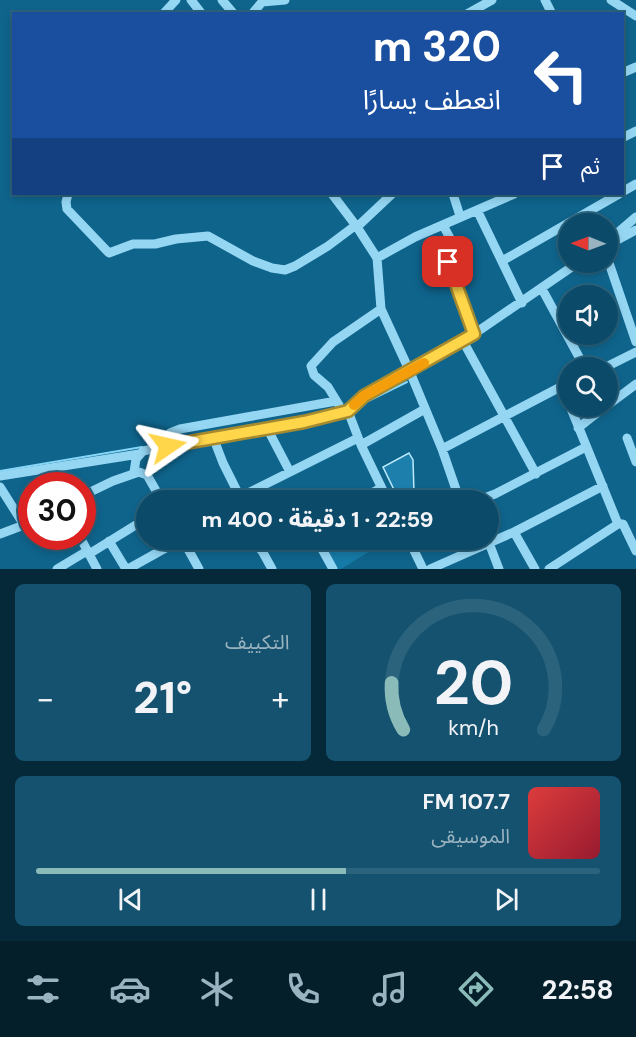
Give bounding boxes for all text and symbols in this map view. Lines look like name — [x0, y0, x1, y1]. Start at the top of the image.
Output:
text: 320 m — [373, 19, 501, 74]
icon: left — [522, 36, 600, 114]
text: انعطف يسارًا — [363, 82, 501, 117]
icon: arrive — [536, 150, 569, 183]
text: ثم — [581, 152, 600, 181]
north arrow — [558, 213, 618, 273]
map controls — [558, 213, 618, 417]
pin — [422, 236, 473, 287]
icon: arrive — [431, 245, 464, 278]
button: sound — [558, 285, 618, 345]
button: search — [558, 357, 618, 417]
position arrow — [136, 414, 200, 478]
speed limit sign: 30 — [18, 472, 96, 550]
text: 22:59 · 1 دقيقة · 400 m — [201, 505, 434, 534]
text: التكييف — [225, 629, 290, 655]
text: 20 — [433, 642, 513, 723]
text: 21° — [133, 668, 192, 727]
text: − — [36, 677, 54, 720]
text: + — [271, 677, 289, 720]
text: km/h — [448, 714, 499, 742]
text: 107.7 FM — [423, 787, 510, 816]
text: الموسيقى — [431, 823, 510, 849]
icon: previous — [114, 883, 147, 916]
icon: pause — [302, 883, 335, 916]
icon: next — [490, 883, 523, 916]
icon: filters — [22, 968, 64, 1010]
icon: car — [109, 968, 151, 1010]
icon: climate — [196, 968, 238, 1010]
icon: phone — [282, 968, 324, 1010]
icon: music — [369, 968, 411, 1010]
icon: directions — [455, 968, 497, 1010]
text: 22:58 — [542, 972, 614, 1007]

